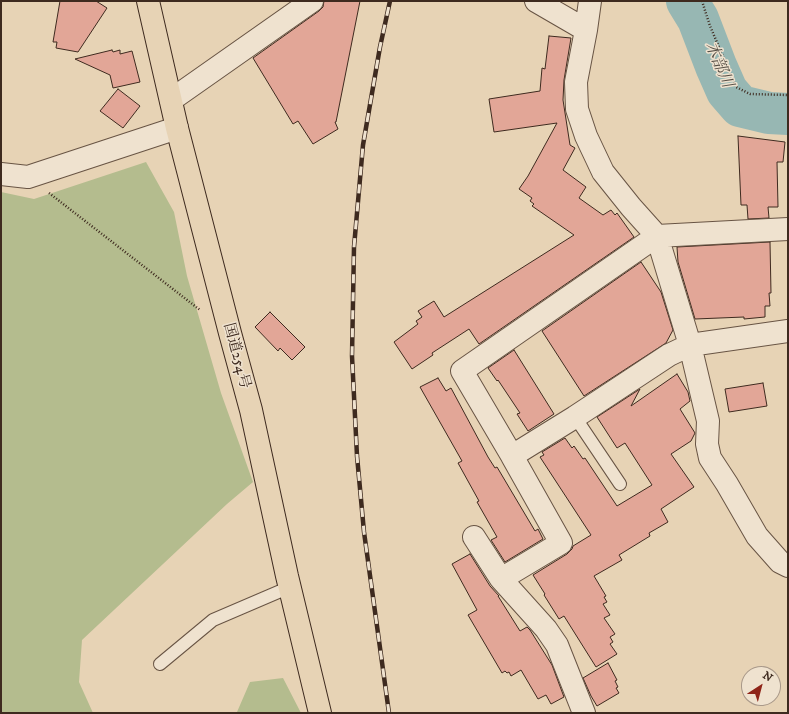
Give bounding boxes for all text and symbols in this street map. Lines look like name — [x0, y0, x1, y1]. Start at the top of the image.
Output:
water label: 木部川 — [700, 39, 736, 91]
street label: 国道254号 — [219, 321, 253, 391]
north arrow — [741, 666, 781, 706]
text: N — [760, 669, 775, 685]

